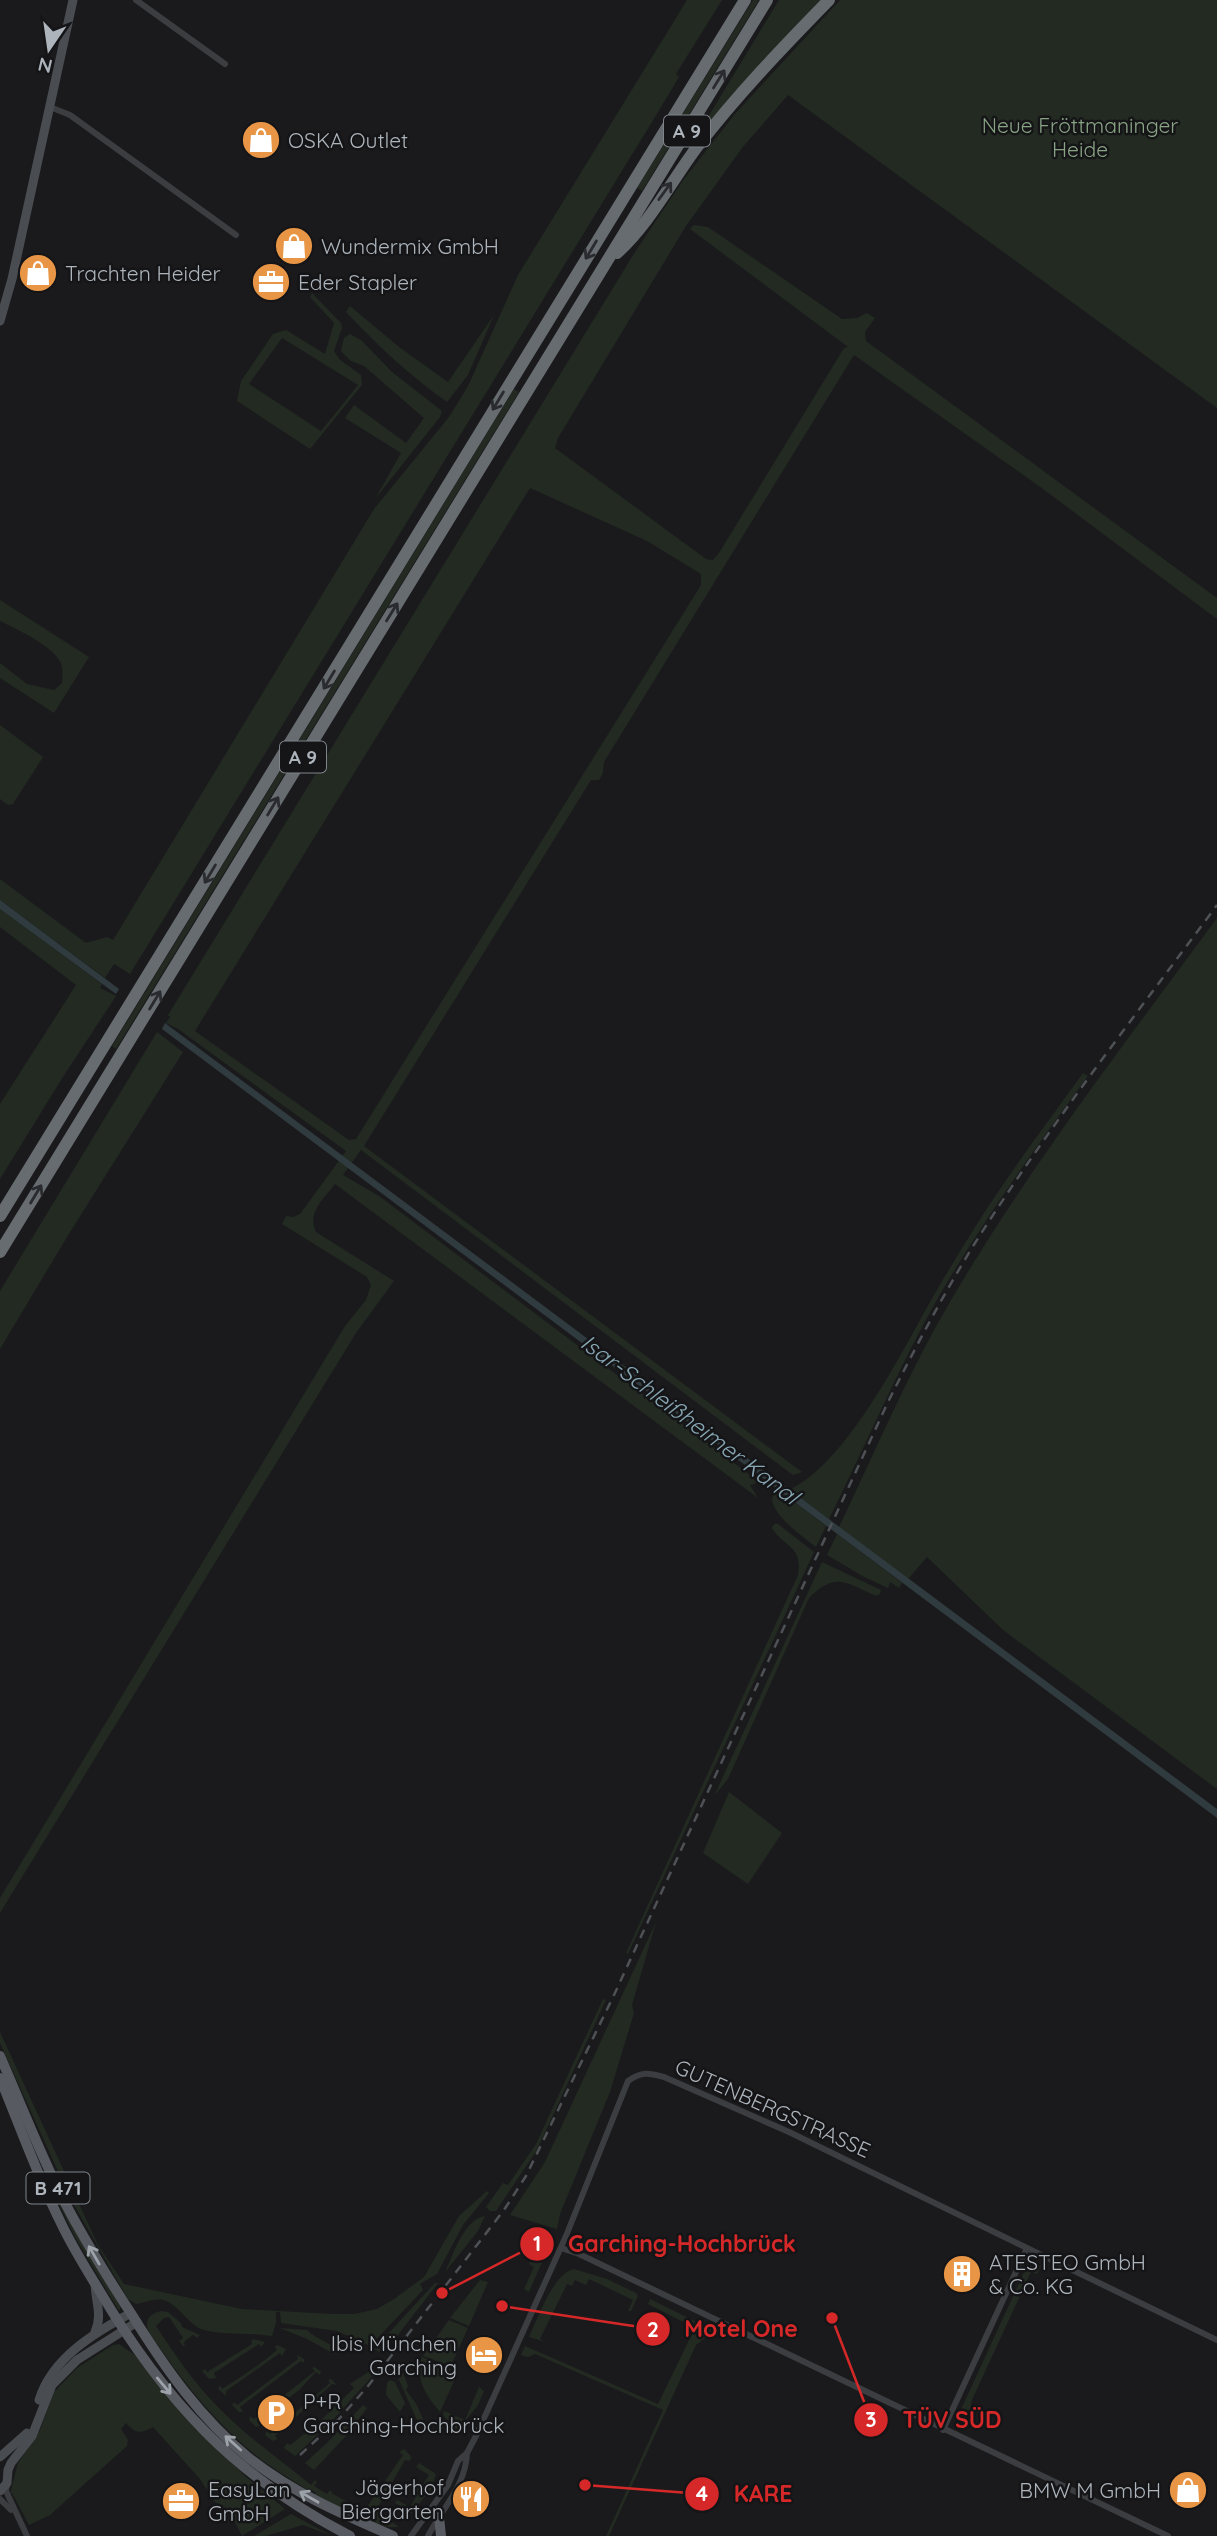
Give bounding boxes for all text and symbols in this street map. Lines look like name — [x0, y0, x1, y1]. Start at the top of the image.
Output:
north arrow — [14, 14, 84, 84]
text: N — [36, 52, 55, 79]
one-way arrow — [712, 70, 726, 90]
park label: Neue Fröttmaninger Heide — [982, 112, 1178, 162]
road number: A 9 — [664, 116, 710, 146]
shop icon: OSKA Outlet — [240, 119, 282, 161]
place label: OSKA Outlet — [288, 127, 408, 153]
one-way arrow — [657, 183, 672, 201]
shop icon: Wundermix GmbH — [273, 225, 315, 267]
place label: Wundermix GmbH — [321, 233, 499, 259]
one-way arrow — [584, 240, 598, 260]
shop icon: Trachten Heider — [17, 252, 59, 294]
place label: Trachten Heider — [65, 260, 221, 286]
office icon: Eder Stapler — [250, 261, 292, 303]
place label: Eder Stapler — [298, 269, 417, 295]
one-way arrow — [491, 391, 505, 411]
one-way arrow — [385, 602, 399, 622]
one-way arrow — [321, 669, 335, 689]
road number: A 9 — [280, 742, 326, 772]
one-way arrow — [266, 796, 280, 816]
one-way arrow — [202, 863, 216, 883]
one-way arrow — [148, 990, 162, 1010]
one-way arrow — [29, 1184, 43, 1204]
water label: Isar-Schleißheimer Kanal — [575, 1328, 807, 1512]
street label: GUTENBERGSTRASSE — [671, 2053, 875, 2163]
road number: B 471 — [27, 2172, 90, 2204]
callout: Garching-Hochbrück — [519, 2222, 810, 2266]
text: Garching-Hochbrück — [568, 2229, 796, 2258]
text: 1 — [533, 2230, 541, 2256]
one-way arrow — [87, 2245, 101, 2265]
place label: ATESTEO GmbH & Co. KG — [989, 2249, 1146, 2299]
building icon: ATESTEO GmbH & Co. KG — [941, 2253, 983, 2295]
callout: Motel One — [636, 2307, 812, 2351]
text: Motel One — [684, 2314, 798, 2343]
text: 2 — [647, 2316, 659, 2342]
place label: Ibis München Garching — [331, 2330, 457, 2380]
hotel icon: Ibis München Garching — [463, 2334, 505, 2376]
one-way arrow — [156, 2376, 171, 2394]
place label: P+R Garching-Hochbrück — [303, 2388, 504, 2438]
parking icon: P+R Garching-Hochbrück — [255, 2392, 297, 2434]
callout: TÜV SÜD — [854, 2398, 1016, 2442]
text: TÜV SÜD — [902, 2405, 1002, 2434]
text: 3 — [865, 2406, 877, 2432]
one-way arrow — [224, 2435, 242, 2451]
shop icon: BMW M GmbH — [1167, 2469, 1209, 2511]
callout: KARE — [685, 2472, 807, 2516]
place label: Jägerhof Biergarten — [341, 2474, 444, 2524]
place label: EasyLan GmbH — [208, 2476, 290, 2526]
place label: BMW M GmbH — [1019, 2477, 1161, 2503]
restaurant icon: Jägerhof Biergarten — [450, 2478, 492, 2520]
text: KARE — [734, 2479, 792, 2508]
office icon: EasyLan GmbH — [160, 2480, 202, 2522]
text: 4 — [696, 2480, 708, 2506]
one-way arrow — [300, 2490, 320, 2504]

